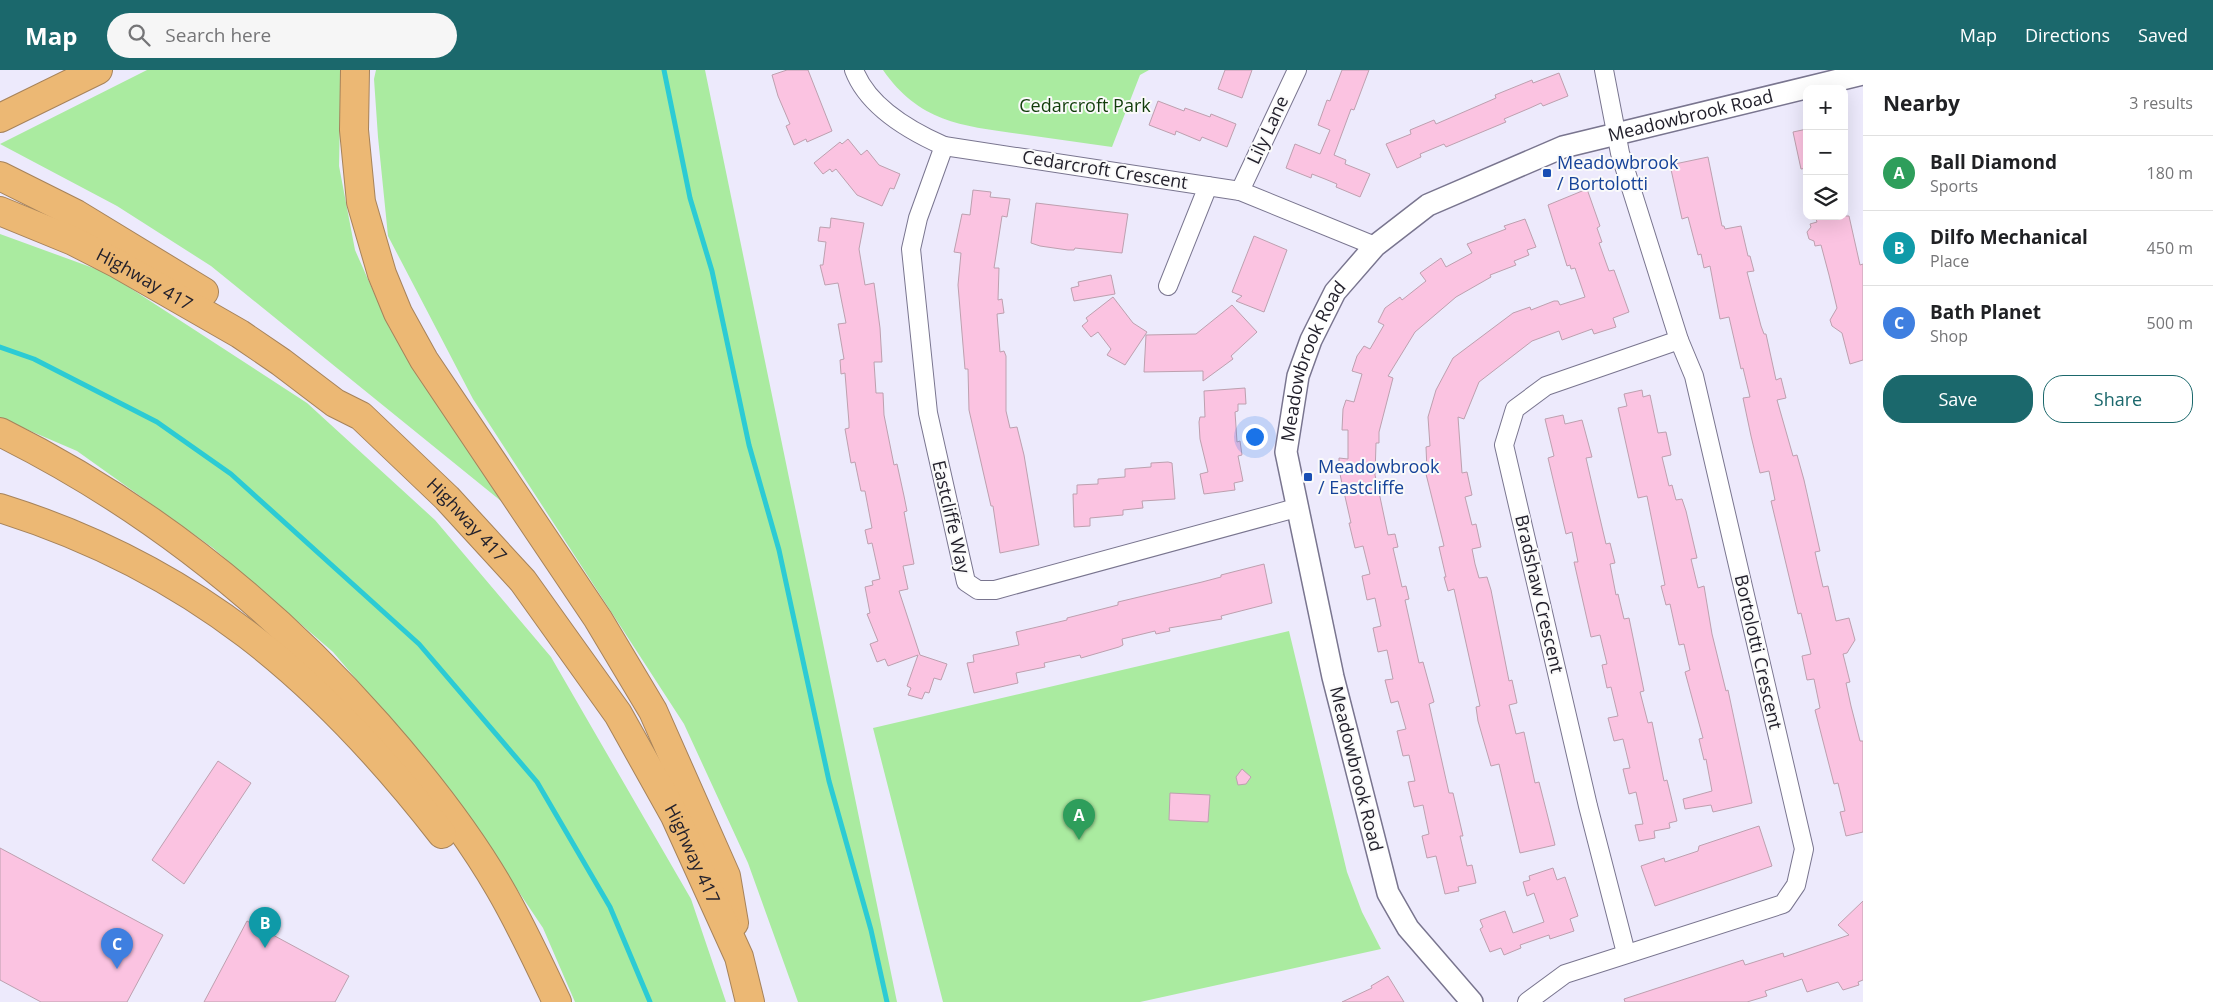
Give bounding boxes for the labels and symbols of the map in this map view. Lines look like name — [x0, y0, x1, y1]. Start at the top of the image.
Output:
street label: Meadowbrook Road — [1605, 83, 1775, 147]
street label: Lily Lane — [1241, 92, 1293, 168]
park label: Cedarcroft Park — [1019, 93, 1151, 117]
street label: Cedarcroft Crescent — [1021, 144, 1190, 194]
place label: Meadowbrook / Bortolotti — [1557, 150, 1679, 195]
marker: Meadowbrook / Bortolotti — [1541, 167, 1553, 179]
street label: Highway 417 — [92, 242, 197, 315]
street label: Meadowbrook Road — [1275, 275, 1350, 443]
your location — [1242, 424, 1268, 450]
place label: Meadowbrook / Eastcliffe — [1318, 454, 1440, 499]
street label: Eastcliffe Way — [927, 458, 977, 577]
marker: Meadowbrook / Eastcliffe — [1302, 471, 1314, 483]
street label: Highway 417 — [422, 472, 513, 567]
street label: Bradshaw Crescent — [1510, 512, 1570, 675]
street label: Bortolotti Crescent — [1730, 572, 1788, 731]
street label: Meadowbrook Road — [1325, 684, 1389, 854]
street label: Highway 417 — [660, 799, 726, 907]
pin: A — [1063, 799, 1095, 840]
pin: B — [249, 907, 281, 948]
pin: C — [101, 928, 133, 969]

